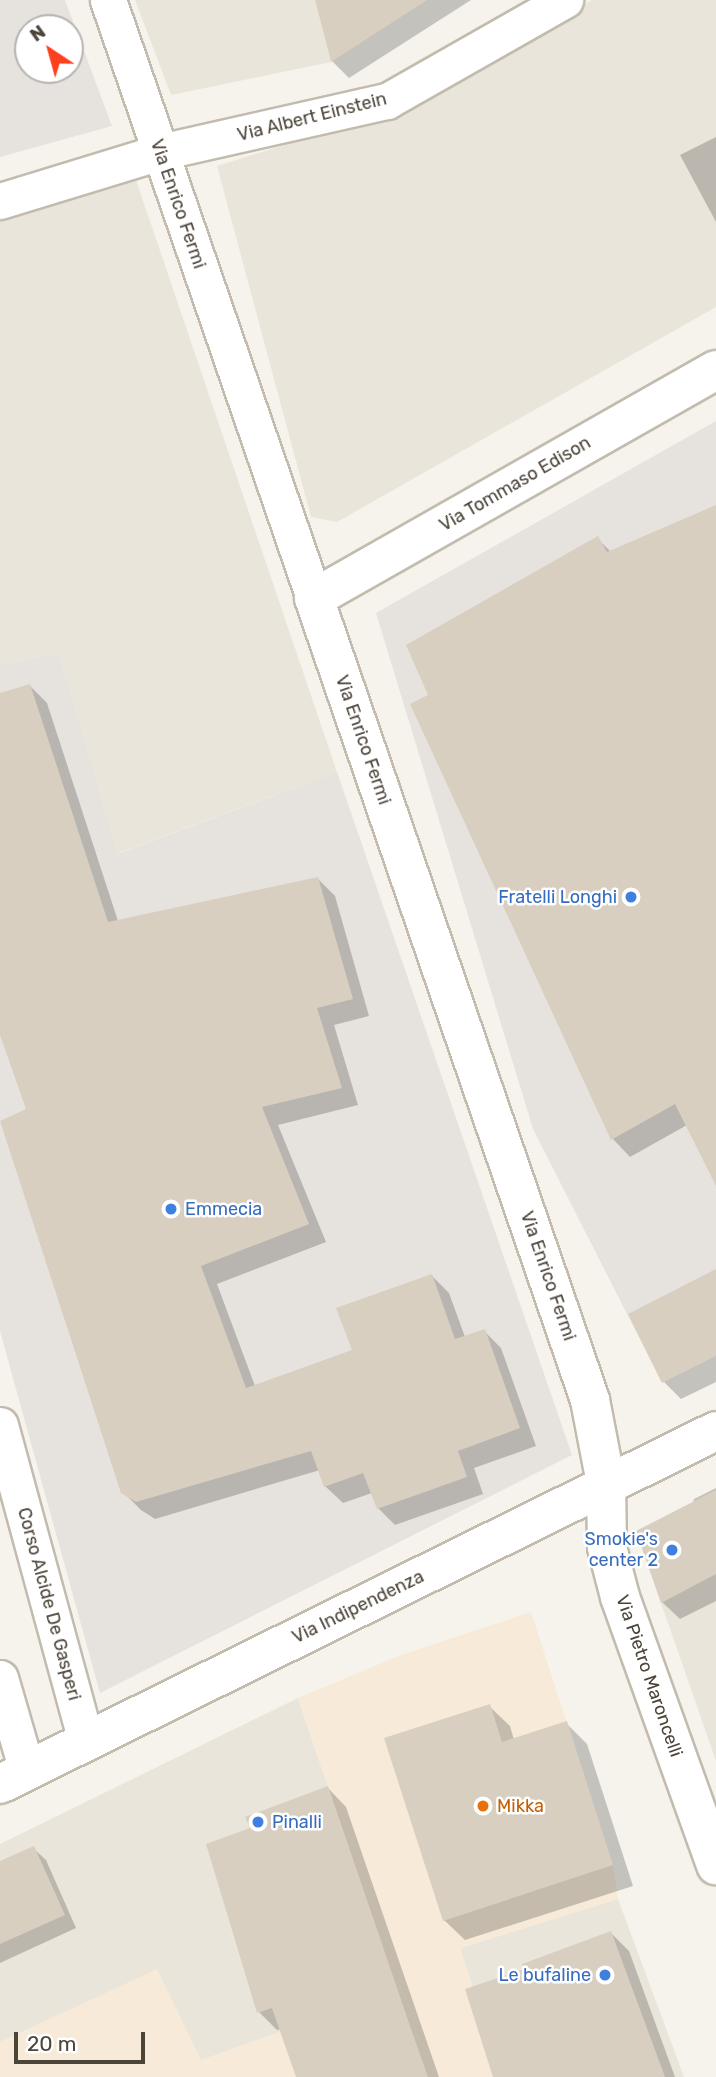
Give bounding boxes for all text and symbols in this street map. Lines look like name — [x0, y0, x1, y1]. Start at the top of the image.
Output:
north arrow — [14, 14, 84, 84]
text: N — [25, 20, 50, 47]
street label: Via Albert Einstein — [235, 88, 389, 146]
street label: Via Enrico Fermi — [146, 136, 210, 272]
street label: Via Tommaso Edison — [435, 432, 595, 536]
street label: Via Enrico Fermi — [331, 672, 395, 808]
place label: Fratelli Longhi — [498, 886, 617, 908]
marker: Fratelli Longhi — [623, 889, 639, 905]
place label: Emmecia — [185, 1198, 262, 1220]
marker: Emmecia — [163, 1201, 179, 1217]
street label: Via Enrico Fermi — [516, 1208, 580, 1344]
street label: Corso Alcide De Gasperi — [13, 1505, 85, 1703]
place label: Smokie's center 2 — [585, 1529, 658, 1572]
marker: Smokie's center 2 — [664, 1542, 680, 1558]
street label: Via Indipendenza — [289, 1566, 427, 1648]
street label: Via Pietro Maroncelli — [611, 1592, 687, 1760]
place label: Mikka — [497, 1795, 544, 1817]
marker: Mikka — [475, 1798, 491, 1814]
place label: Pinalli — [272, 1811, 322, 1833]
marker: Pinalli — [250, 1814, 266, 1830]
place label: Le bufaline — [499, 1964, 591, 1986]
marker: Le bufaline — [597, 1967, 613, 1983]
scale bar — [18, 2018, 149, 2062]
text: 20 m — [27, 2031, 76, 2056]

